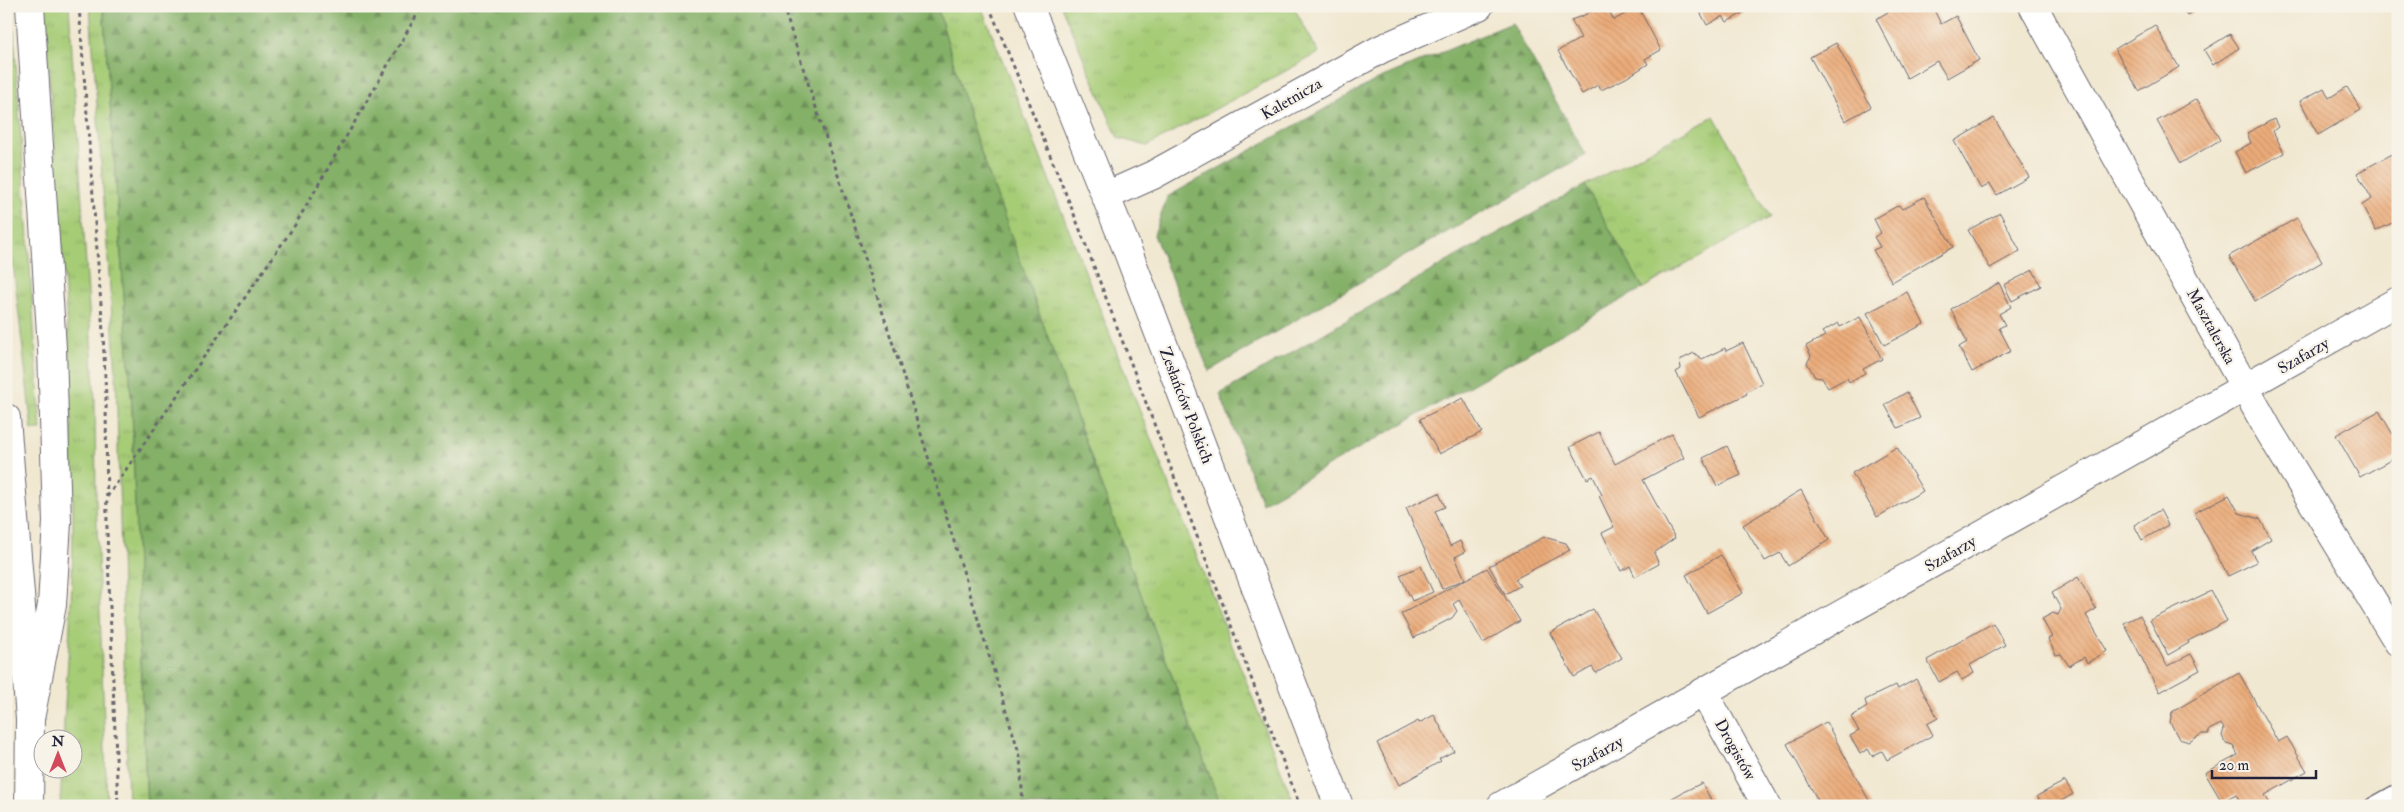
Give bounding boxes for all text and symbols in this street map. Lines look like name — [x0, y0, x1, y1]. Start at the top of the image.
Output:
street label: Kaletnicza — [1258, 73, 1326, 124]
street label: Masztalerska — [2182, 285, 2240, 368]
street label: Szafarzy — [2274, 333, 2333, 378]
street label: Zesłańców Polskich — [1155, 344, 1218, 467]
street label: Szafarzy — [1921, 531, 1980, 576]
street label: Drogistów — [1710, 715, 1761, 785]
north arrow — [32, 730, 82, 780]
street label: Szafarzy — [1568, 731, 1628, 776]
text: N — [51, 733, 65, 750]
scale bar — [2212, 747, 2315, 779]
text: 20 m — [2219, 756, 2249, 775]

